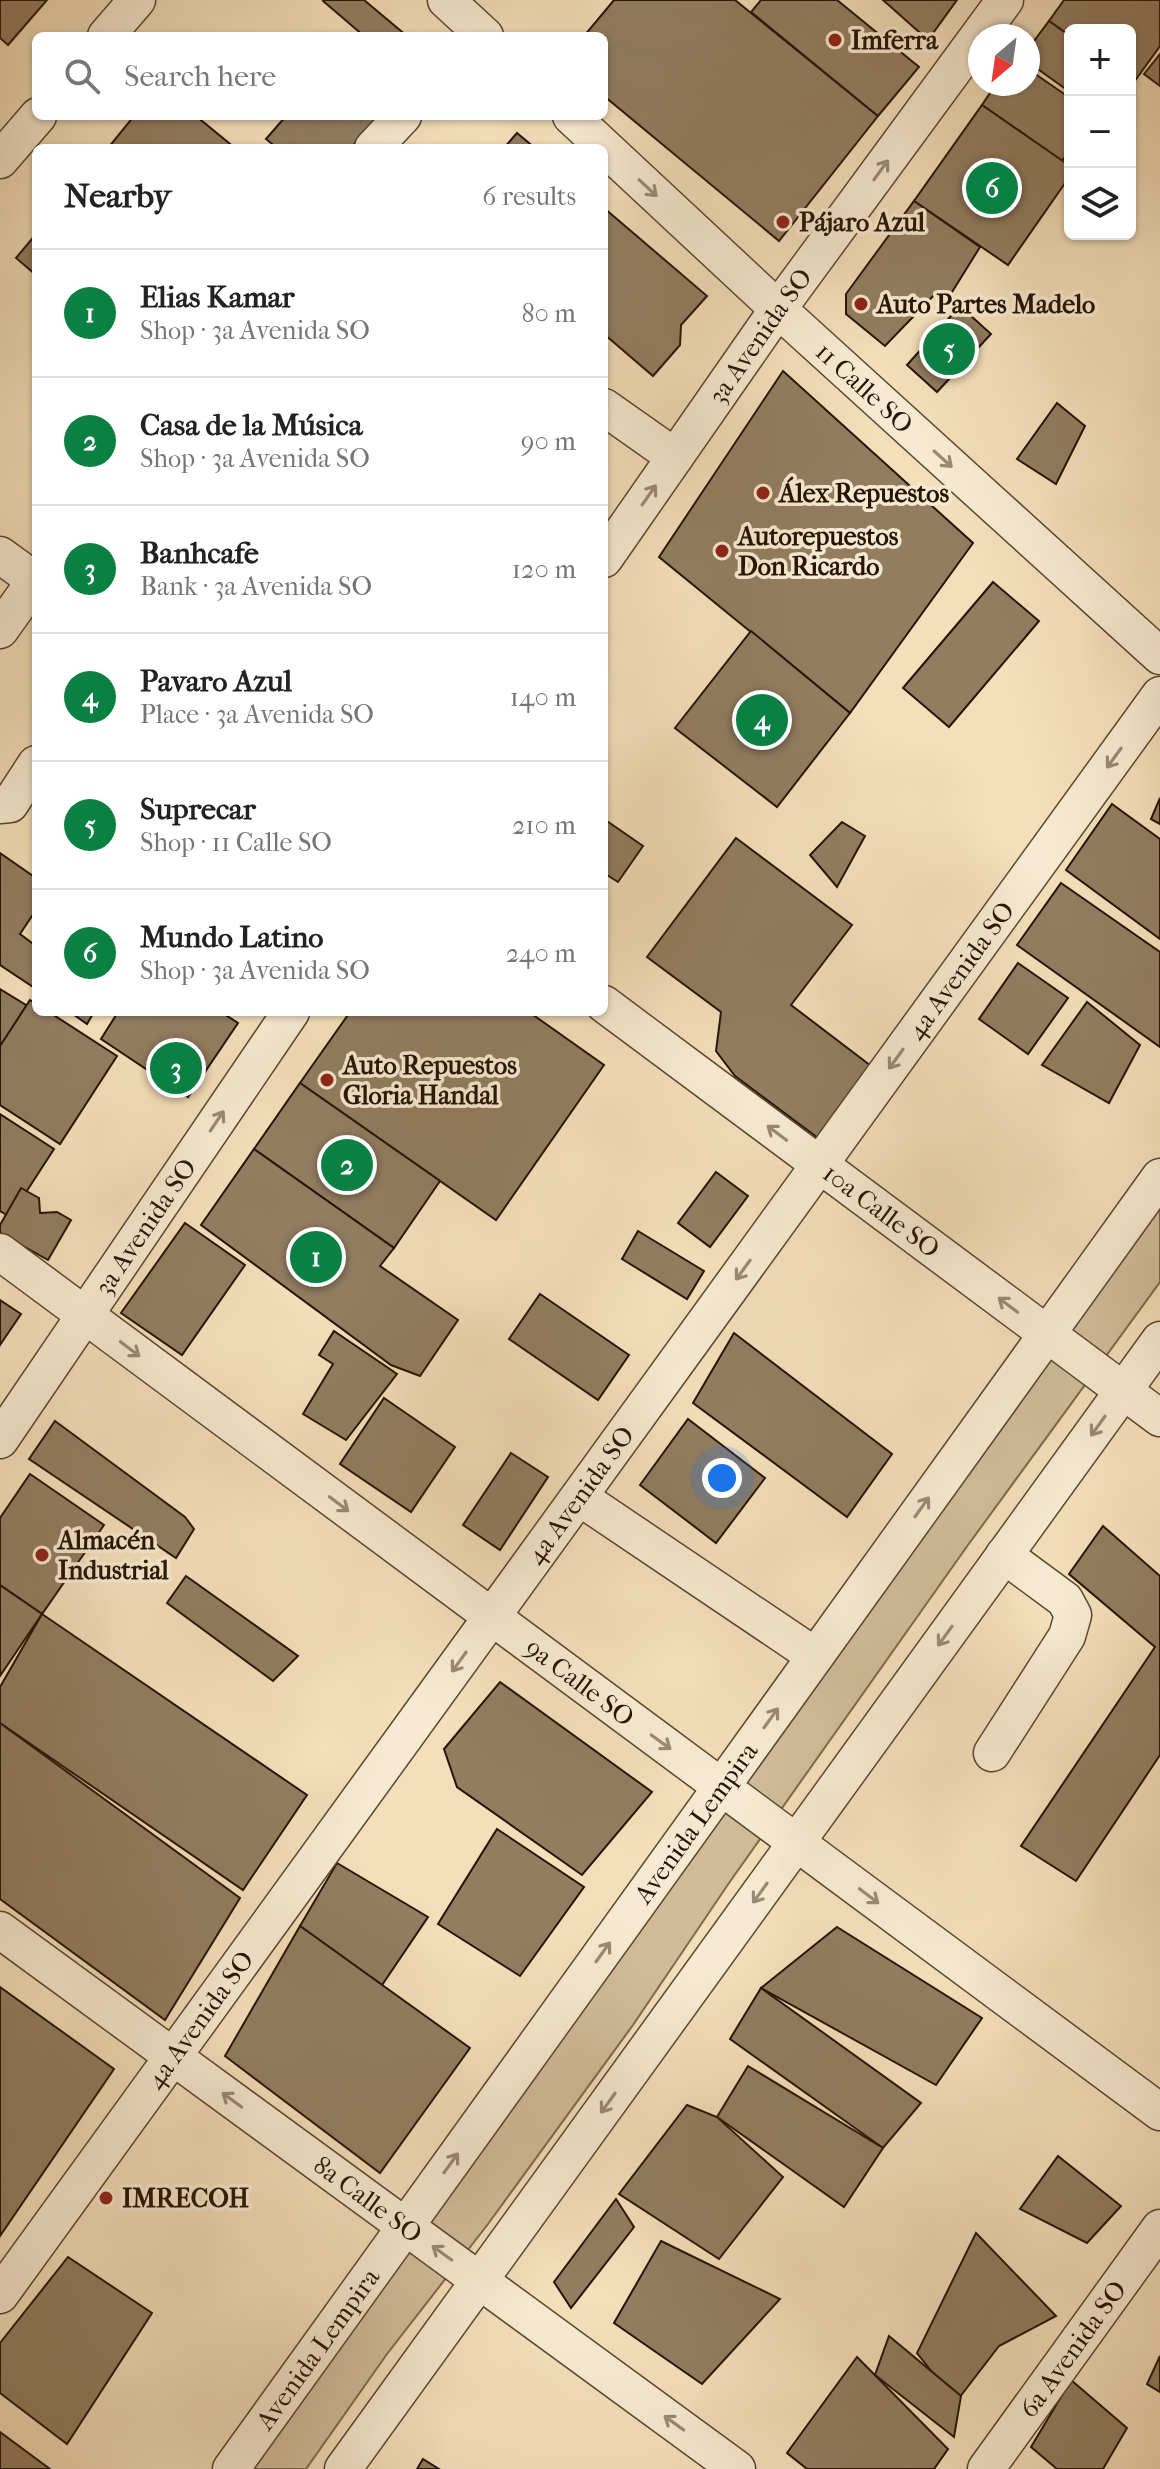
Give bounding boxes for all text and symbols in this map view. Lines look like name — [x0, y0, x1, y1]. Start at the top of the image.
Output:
north arrow — [968, 24, 1040, 96]
map controls — [1064, 24, 1136, 240]
button: + — [1064, 24, 1136, 96]
place label: Imferra — [851, 25, 939, 56]
marker: Imferra — [826, 31, 844, 49]
search box — [32, 32, 608, 120]
icon: search — [60, 54, 104, 98]
text: Search here — [124, 59, 276, 94]
button: − — [1064, 96, 1136, 168]
pin: 6 — [966, 158, 1018, 218]
one-way arrow — [873, 159, 889, 181]
button: layers — [1064, 168, 1136, 240]
text: Nearby — [64, 176, 171, 216]
one-way arrow — [638, 179, 658, 197]
text: 6 results — [482, 181, 576, 212]
place label: Pájaro Azul — [799, 207, 926, 238]
marker: Pájaro Azul — [774, 213, 792, 231]
street label: 3a Avenida SO — [702, 263, 818, 410]
text: Elias Kamar — [140, 280, 294, 315]
place label: Auto Partes Madelo — [875, 289, 1095, 320]
marker: Auto Partes Madelo — [852, 295, 870, 313]
text: 1 — [85, 298, 95, 329]
text: 80 m — [521, 298, 576, 329]
text: Shop · 3a Avenida SO — [140, 315, 370, 346]
pin: 5 — [923, 319, 975, 379]
street label: 11 Calle SO — [809, 336, 919, 440]
text: Casa de la Música — [140, 408, 363, 443]
text: 2 — [83, 426, 97, 457]
text: 90 m — [521, 426, 576, 457]
text: Shop · 3a Avenida SO — [140, 443, 370, 474]
one-way arrow — [933, 449, 953, 468]
place label: Álex Repuestos — [777, 476, 950, 509]
marker: Álex Repuestos — [754, 484, 772, 502]
one-way arrow — [641, 485, 657, 507]
place label: Autorepuestos Don Ricardo — [736, 521, 899, 582]
text: Banhcafe — [140, 536, 259, 571]
marker: Autorepuestos Don Ricardo — [713, 542, 731, 560]
text: 3 — [85, 554, 95, 585]
text: 120 m — [512, 554, 576, 585]
text: Bank · 3a Avenida SO — [140, 571, 372, 602]
text: Pavaro Azul — [140, 664, 292, 699]
text: 4 — [82, 682, 98, 713]
text: 140 m — [510, 682, 576, 713]
pin: 4 — [736, 690, 788, 750]
text: Place · 3a Avenida SO — [140, 699, 374, 730]
one-way arrow — [1106, 747, 1122, 769]
text: Suprecar — [140, 792, 256, 827]
text: 5 — [84, 810, 96, 841]
text: 210 m — [512, 810, 576, 841]
text: Shop · 11 Calle SO — [140, 827, 332, 858]
street label: 4a Avenida SO — [900, 896, 1021, 1046]
text: Mundo Latino — [140, 920, 323, 955]
text: 6 — [83, 938, 97, 969]
text: 240 m — [506, 938, 576, 969]
text: Shop · 3a Avenida SO — [140, 955, 370, 986]
pin: 3 — [150, 1038, 202, 1098]
one-way arrow — [888, 1048, 904, 1070]
place label: Auto Repuestos Gloria Handal — [341, 1050, 517, 1111]
marker: Auto Repuestos Gloria Handal — [318, 1071, 336, 1089]
one-way arrow — [209, 1110, 225, 1132]
one-way arrow — [766, 1124, 788, 1141]
pin: 2 — [321, 1135, 373, 1195]
street label: 3a Avenida SO — [88, 1153, 203, 1301]
street label: 10a Calle SO — [817, 1158, 946, 1264]
pin: 1 — [290, 1227, 342, 1287]
one-way arrow — [735, 1259, 752, 1280]
one-way arrow — [997, 1296, 1019, 1313]
one-way arrow — [119, 1340, 140, 1357]
one-way arrow — [1090, 1415, 1107, 1436]
street label: 4a Avenida SO — [520, 1420, 641, 1571]
your location — [702, 1458, 742, 1498]
one-way arrow — [328, 1495, 349, 1512]
one-way arrow — [914, 1496, 931, 1518]
place label: Almacén Industrial — [56, 1525, 170, 1586]
marker: Almacén Industrial — [33, 1546, 51, 1564]
one-way arrow — [937, 1625, 954, 1647]
street label: 9a Calle SO — [519, 1632, 640, 1733]
one-way arrow — [451, 1650, 468, 1672]
one-way arrow — [762, 1708, 779, 1729]
one-way arrow — [649, 1733, 671, 1750]
street label: Avenida Lempira — [627, 1736, 765, 1910]
one-way arrow — [752, 1881, 768, 1903]
one-way arrow — [858, 1888, 880, 1905]
one-way arrow — [594, 1941, 611, 1963]
street label: 4a Avenida SO — [140, 1945, 260, 2095]
one-way arrow — [222, 2091, 243, 2108]
one-way arrow — [600, 2092, 616, 2114]
street label: 8a Calle SO — [307, 2150, 428, 2250]
one-way arrow — [442, 2152, 459, 2174]
place label: IMRECOH — [122, 2183, 249, 2214]
marker: IMRECOH — [97, 2189, 115, 2207]
one-way arrow — [432, 2245, 453, 2262]
street label: Avenida Lempira — [249, 2262, 387, 2437]
street label: 6a Avenida SO — [1013, 2275, 1133, 2424]
one-way arrow — [664, 2415, 686, 2431]

